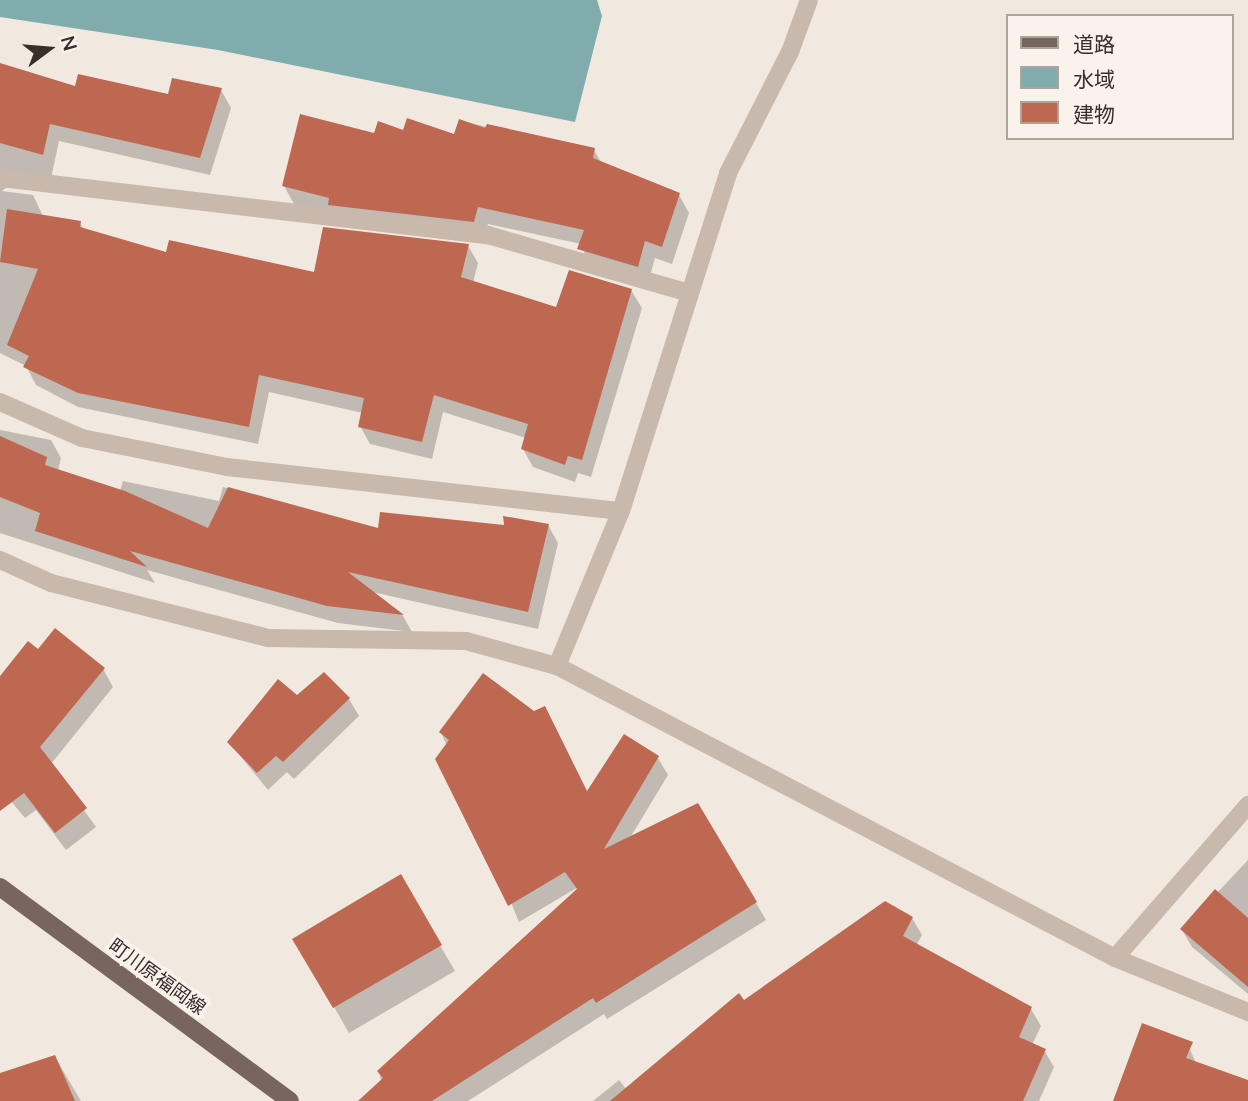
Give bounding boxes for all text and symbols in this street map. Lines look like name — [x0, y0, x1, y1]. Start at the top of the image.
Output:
north arrow — [14, 14, 84, 84]
legend — [1006, 14, 1234, 140]
text: 道路 — [1073, 31, 1115, 57]
text: N — [56, 33, 83, 53]
text: 水域 — [1073, 66, 1115, 92]
text: 建物 — [1073, 101, 1115, 127]
street label: 町川原福岡線 — [104, 934, 210, 1020]

